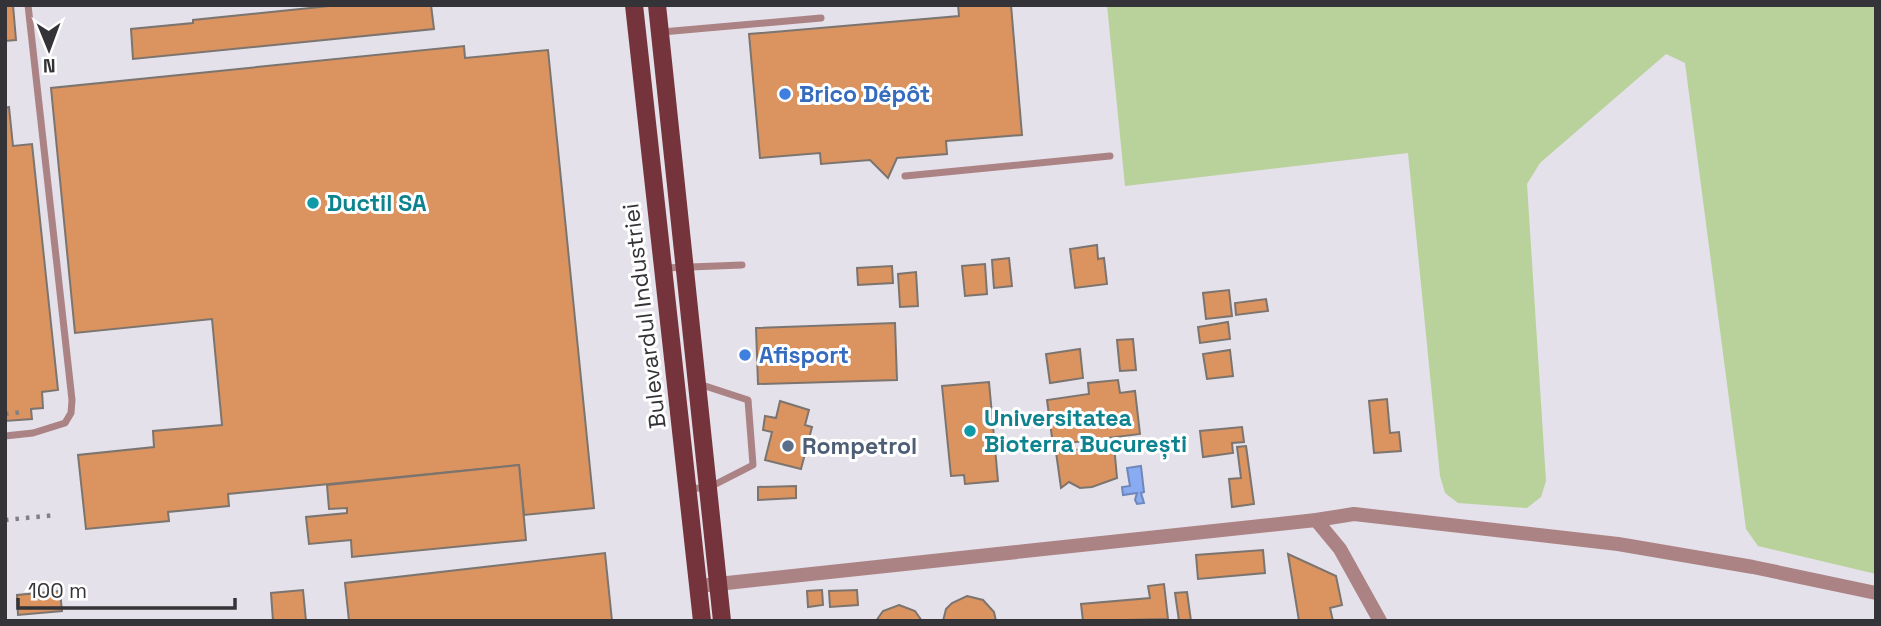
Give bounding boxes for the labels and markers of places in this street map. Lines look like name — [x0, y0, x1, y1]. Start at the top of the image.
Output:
place label: Brico Dépôt — [799, 79, 930, 109]
marker: Brico Dépôt — [777, 86, 793, 102]
place label: Ductil SA — [327, 188, 427, 218]
marker: Ductil SA — [305, 195, 321, 211]
place label: Afisport — [759, 340, 849, 370]
marker: Afisport — [737, 347, 753, 363]
place label: Universitatea Bioterra București — [984, 403, 1187, 460]
marker: Universitatea Bioterra București — [962, 423, 978, 439]
place label: Rompetrol — [802, 431, 917, 461]
marker: Rompetrol — [780, 438, 796, 454]

